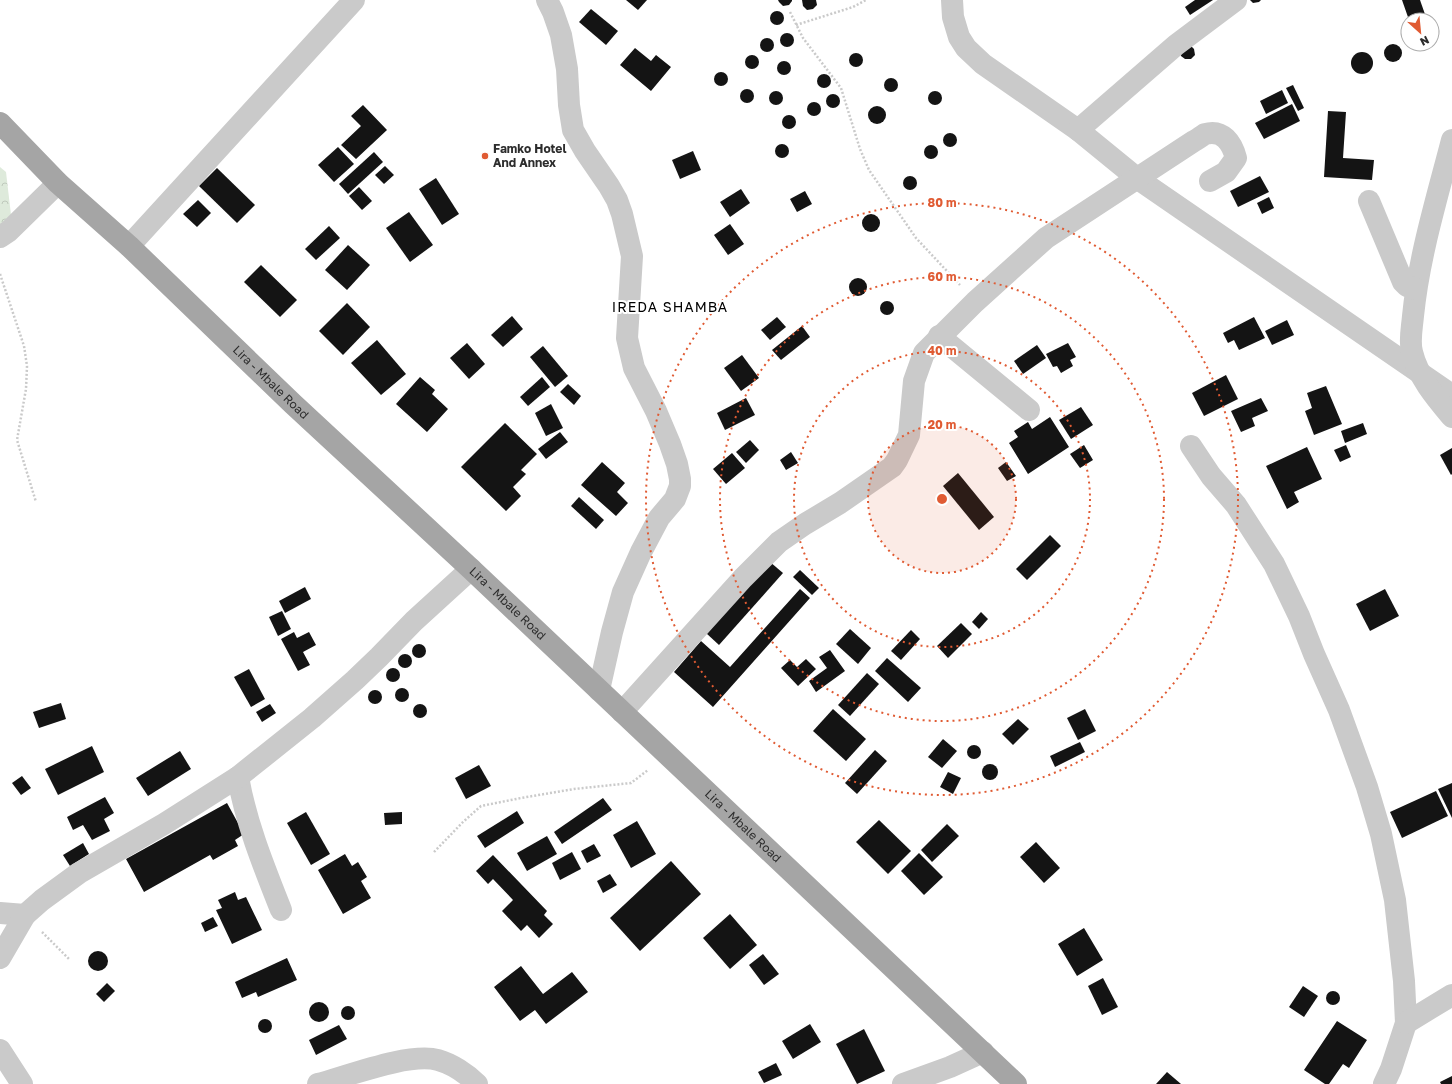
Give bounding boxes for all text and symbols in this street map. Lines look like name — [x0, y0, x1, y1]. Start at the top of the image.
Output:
north arrow — [1400, 12, 1440, 52]
text: N — [1418, 34, 1431, 49]
place label: Famko Hotel And Annex — [493, 141, 566, 170]
marker: Famko Hotel And Annex — [480, 151, 490, 161]
text: 80 m — [928, 195, 956, 210]
text: 60 m — [928, 269, 956, 284]
district label: IREDA SHAMBA — [612, 298, 728, 315]
street label: Lira - Mbale Road — [230, 342, 312, 422]
text: 40 m — [928, 343, 956, 358]
text: 20 m — [928, 417, 956, 432]
centre of rings — [935, 492, 949, 506]
street label: Lira - Mbale Road — [466, 563, 549, 643]
street label: Lira - Mbale Road — [702, 786, 785, 865]

